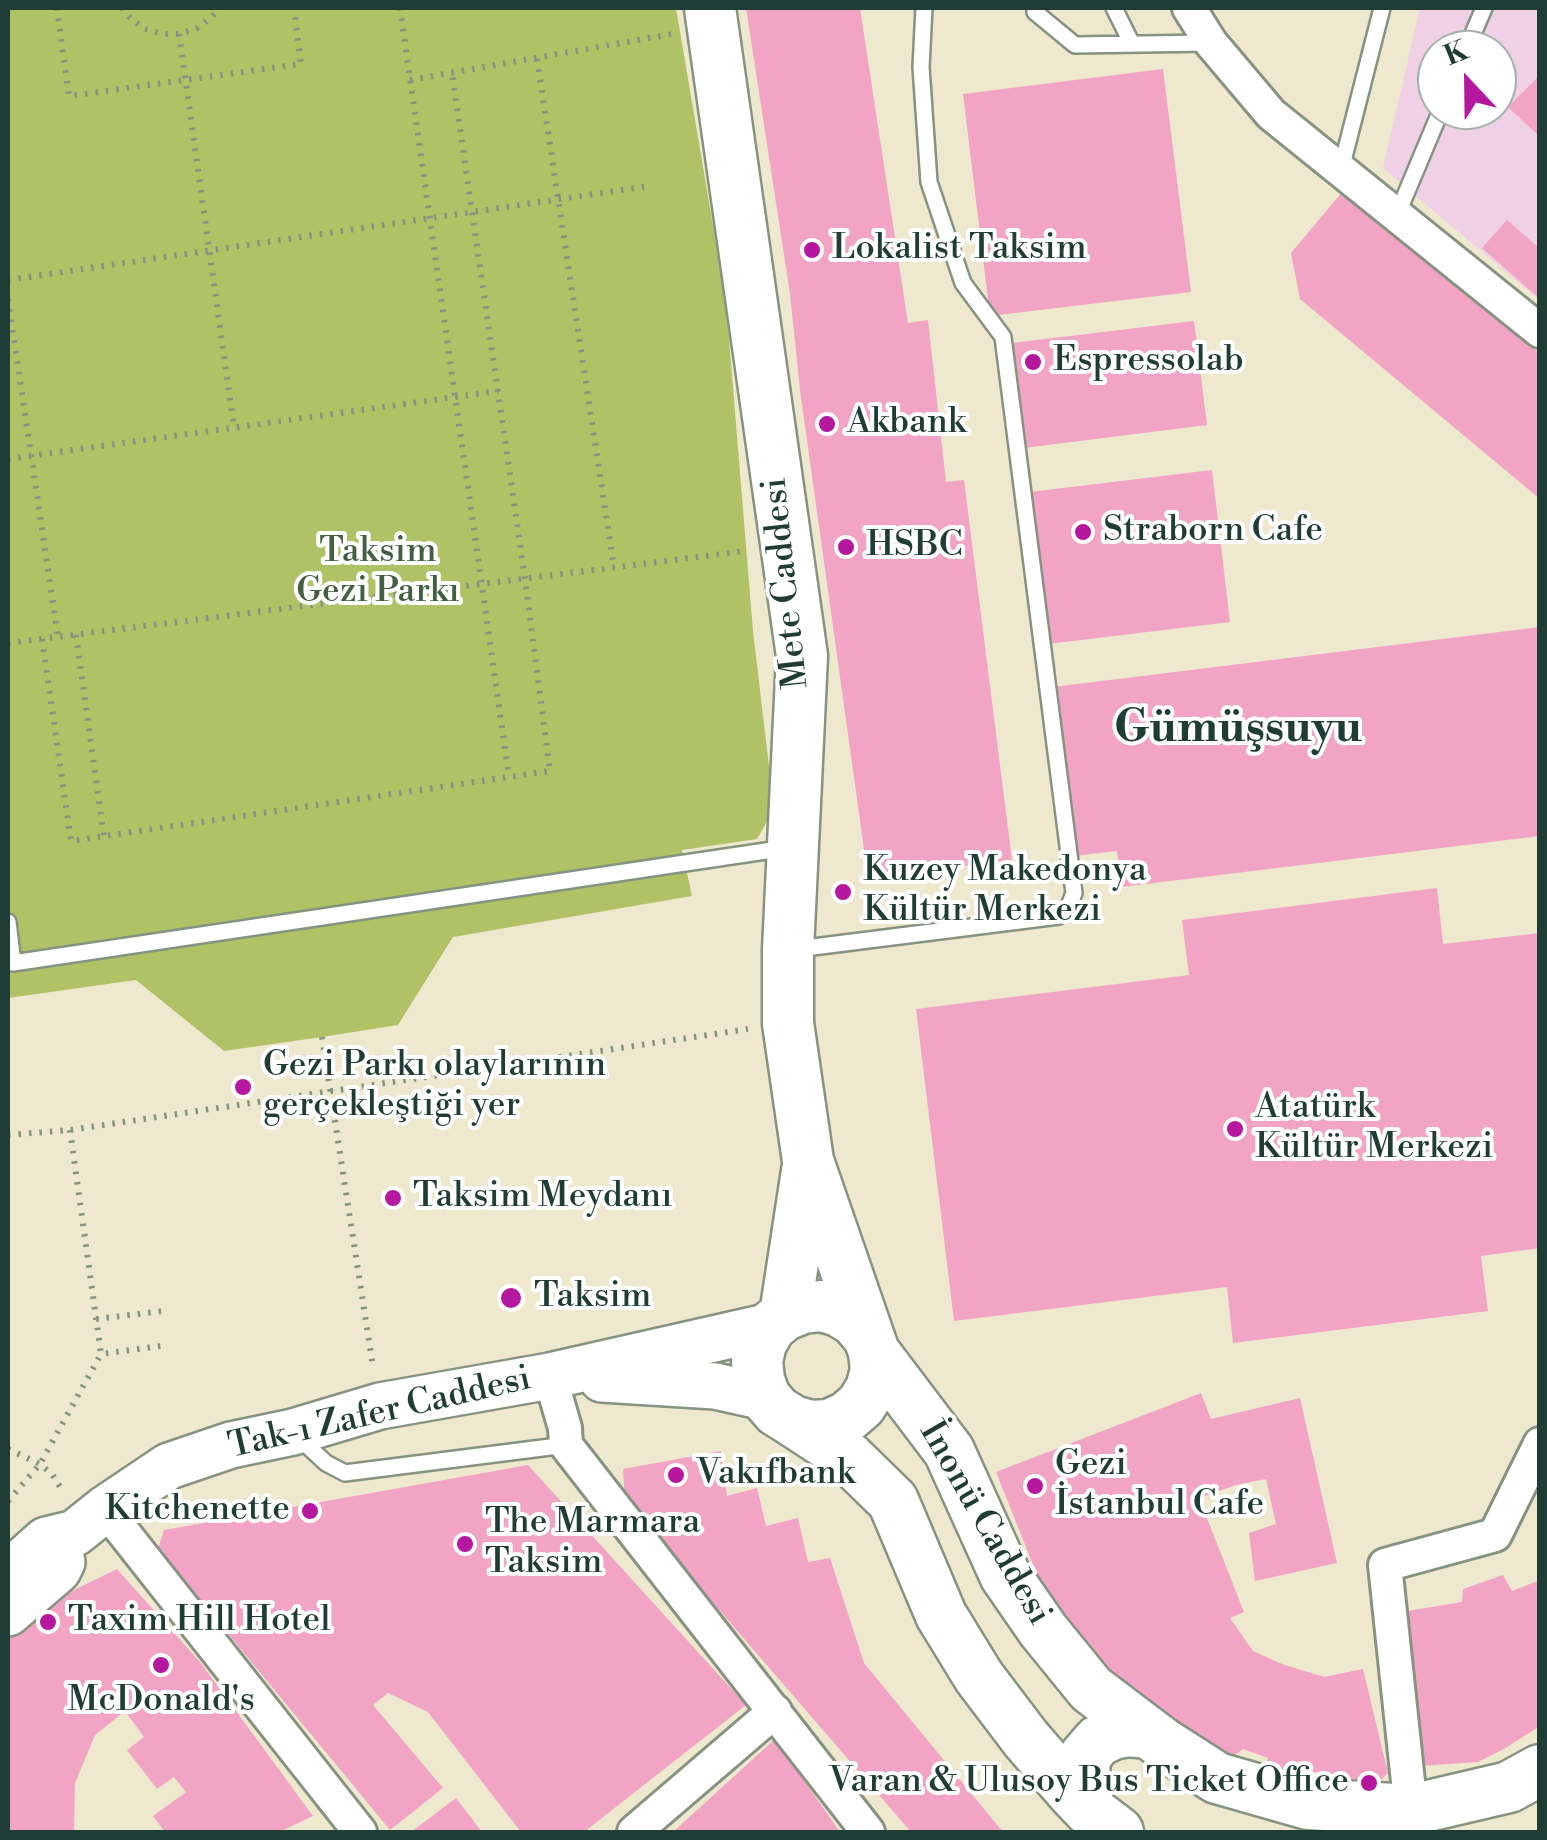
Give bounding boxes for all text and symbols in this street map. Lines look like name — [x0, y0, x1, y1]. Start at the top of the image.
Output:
north arrow — [1417, 30, 1517, 130]
text: K — [1439, 33, 1473, 74]
place label: Lokalist Taksim — [832, 229, 1087, 271]
marker: Lokalist Taksim — [801, 239, 823, 261]
place label: Espressolab — [1053, 341, 1244, 383]
marker: Espressolab — [1022, 351, 1044, 373]
place label: Akbank — [847, 403, 966, 445]
marker: Akbank — [816, 413, 838, 435]
street label: Mete Caddesi — [755, 476, 819, 690]
place label: Straborn Cafe — [1103, 511, 1323, 553]
marker: Straborn Cafe — [1072, 521, 1094, 543]
place label: HSBC — [866, 526, 963, 568]
park label: Taksim Gezi Parkı — [296, 532, 460, 614]
marker: HSBC — [835, 536, 857, 558]
district label: Gümüşsuyu — [1114, 703, 1362, 757]
place label: Kuzey Makedonya Kültür Merkezi — [863, 851, 1147, 933]
marker: Kuzey Makedonya Kültür Merkezi — [832, 881, 854, 903]
place label: Gezi Parkı olaylarının gerçekleştiği yer — [263, 1046, 606, 1128]
marker: Gezi Parkı olaylarının gerçekleştiği yer — [232, 1076, 254, 1098]
place label: Atatürk Kültür Merkezi — [1255, 1088, 1493, 1170]
marker: Atatürk Kültür Merkezi — [1224, 1118, 1246, 1140]
place label: Taksim Meydanı — [413, 1177, 673, 1219]
marker: Taksim Meydanı — [382, 1187, 404, 1209]
place label: Taksim — [534, 1277, 651, 1319]
marker: Taksim — [498, 1285, 524, 1311]
street label: Tak-ı Zafer Caddesi — [225, 1359, 535, 1469]
street label: İnonü Caddesi — [909, 1415, 1059, 1633]
place label: Gezi İstanbul Cafe — [1055, 1445, 1264, 1527]
place label: Vakıfbank — [696, 1454, 855, 1496]
marker: Vakıfbank — [665, 1464, 687, 1486]
marker: Gezi İstanbul Cafe — [1024, 1475, 1046, 1497]
place label: Kitchenette — [105, 1490, 290, 1532]
marker: Kitchenette — [299, 1500, 321, 1522]
place label: The Marmara Taksim — [485, 1503, 700, 1585]
marker: The Marmara Taksim — [454, 1533, 476, 1555]
place label: Taxim Hill Hotel — [68, 1601, 330, 1643]
marker: Taxim Hill Hotel — [37, 1611, 59, 1633]
marker: McDonald's — [150, 1654, 172, 1676]
place label: McDonald's — [67, 1681, 255, 1723]
place label: Varan & Ulusoy Bus Ticket Office — [829, 1762, 1349, 1804]
marker: Varan & Ulusoy Bus Ticket Office — [1358, 1772, 1380, 1794]

